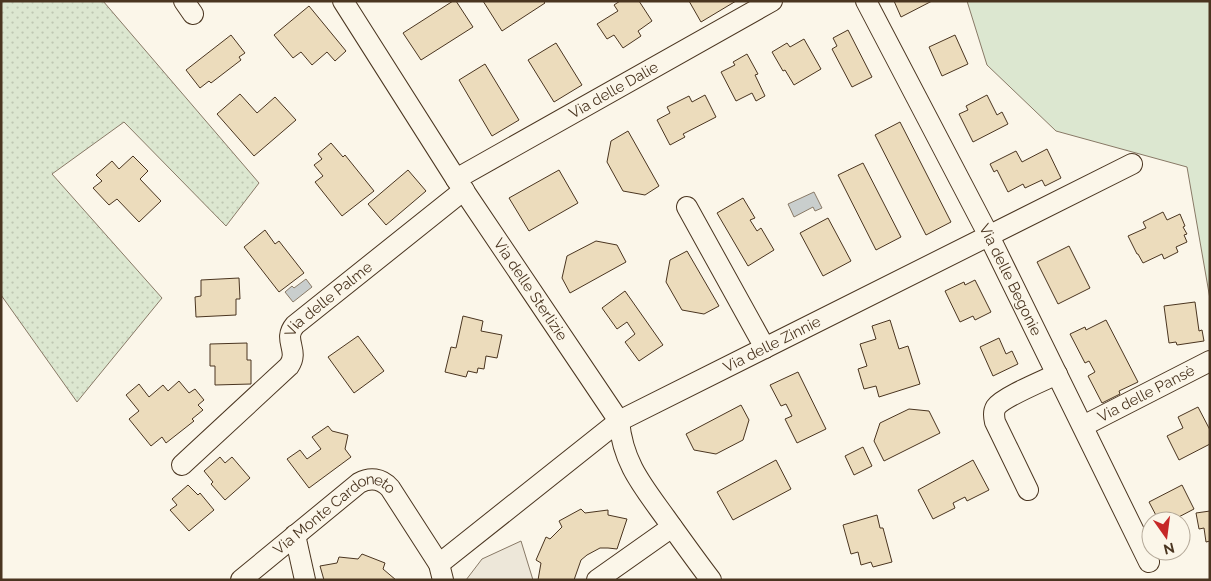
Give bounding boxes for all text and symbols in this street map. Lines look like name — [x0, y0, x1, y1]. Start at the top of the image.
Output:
street label: Via delle Dalie — [566, 58, 662, 122]
street label: Via delle Begonie — [975, 221, 1046, 339]
street label: Via delle Sterlizie — [490, 235, 571, 344]
street label: Via delle Palme — [281, 258, 376, 339]
street label: Via delle Zinnie — [720, 312, 824, 376]
street label: Via delle Pansè — [1095, 361, 1198, 426]
street label: Via Monte Cardoneto — [270, 470, 400, 559]
north arrow — [1141, 511, 1191, 561]
text: N — [1162, 540, 1176, 558]

